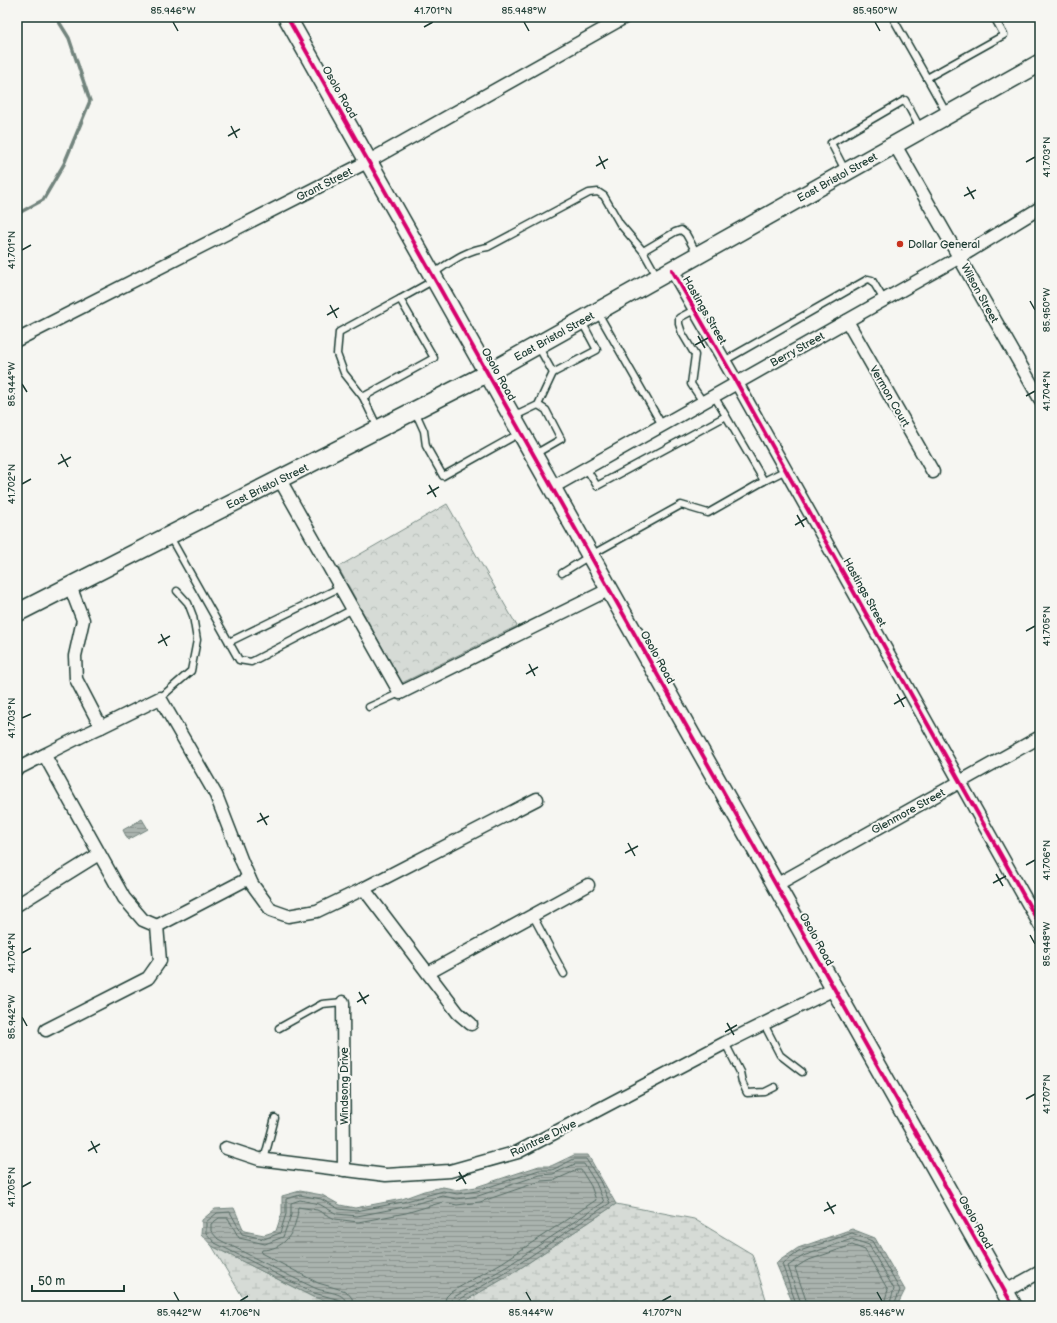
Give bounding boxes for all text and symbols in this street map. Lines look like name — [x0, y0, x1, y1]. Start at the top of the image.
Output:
text: 85.946°W — [150, 5, 196, 17]
text: 41.701°N — [414, 5, 452, 17]
text: 85.948°W — [502, 5, 546, 17]
text: 85.950°W — [853, 5, 897, 17]
street label: Osolo Road — [319, 64, 360, 121]
text: 41.703°N — [1041, 137, 1053, 177]
street label: East Bristol Street — [795, 150, 880, 205]
street label: Grant Street — [294, 165, 355, 204]
text: 41.701°N — [6, 231, 18, 269]
place label: Dollar General — [908, 238, 980, 251]
marker: Dollar General — [895, 239, 905, 249]
street label: Wilson Street — [958, 261, 1001, 326]
street label: Hastings Street — [680, 274, 730, 347]
text: 85.950°W — [1041, 288, 1053, 332]
street label: East Bristol Street — [512, 309, 597, 364]
street label: Berry Street — [768, 329, 827, 370]
street label: Osolo Road — [479, 346, 518, 403]
text: 85.944°W — [6, 362, 18, 406]
street label: Vermon Court — [867, 363, 913, 430]
text: 41.704°N — [1041, 371, 1053, 411]
street label: East Bristol Street — [224, 461, 311, 512]
text: 41.702°N — [6, 464, 18, 504]
street label: Hastings Street — [840, 556, 889, 629]
text: 41.705°N — [1041, 606, 1053, 646]
street label: Osolo Road — [638, 629, 677, 686]
text: 41.703°N — [6, 698, 18, 738]
street label: Glenmore Street — [869, 786, 948, 837]
text: 41.706°N — [1041, 840, 1053, 880]
street label: Osolo Road — [797, 911, 836, 968]
text: 85.948°W — [1041, 922, 1053, 966]
text: 41.704°N — [6, 933, 18, 973]
text: 85.942°W — [6, 995, 18, 1039]
street label: Windsong Drive — [338, 1047, 351, 1125]
text: 41.707°N — [1041, 1074, 1053, 1114]
street label: Raintree Drive — [508, 1117, 579, 1160]
text: 41.705°N — [6, 1167, 18, 1207]
street label: Osolo Road — [956, 1194, 995, 1251]
scale bar — [32, 1267, 124, 1293]
text: 50 m — [38, 1274, 65, 1289]
text: 85.942°W — [157, 1307, 201, 1319]
text: 41.706°N — [220, 1307, 260, 1319]
text: 85.944°W — [509, 1307, 553, 1319]
text: 41.707°N — [642, 1307, 682, 1319]
text: 85.946°W — [859, 1307, 905, 1319]

